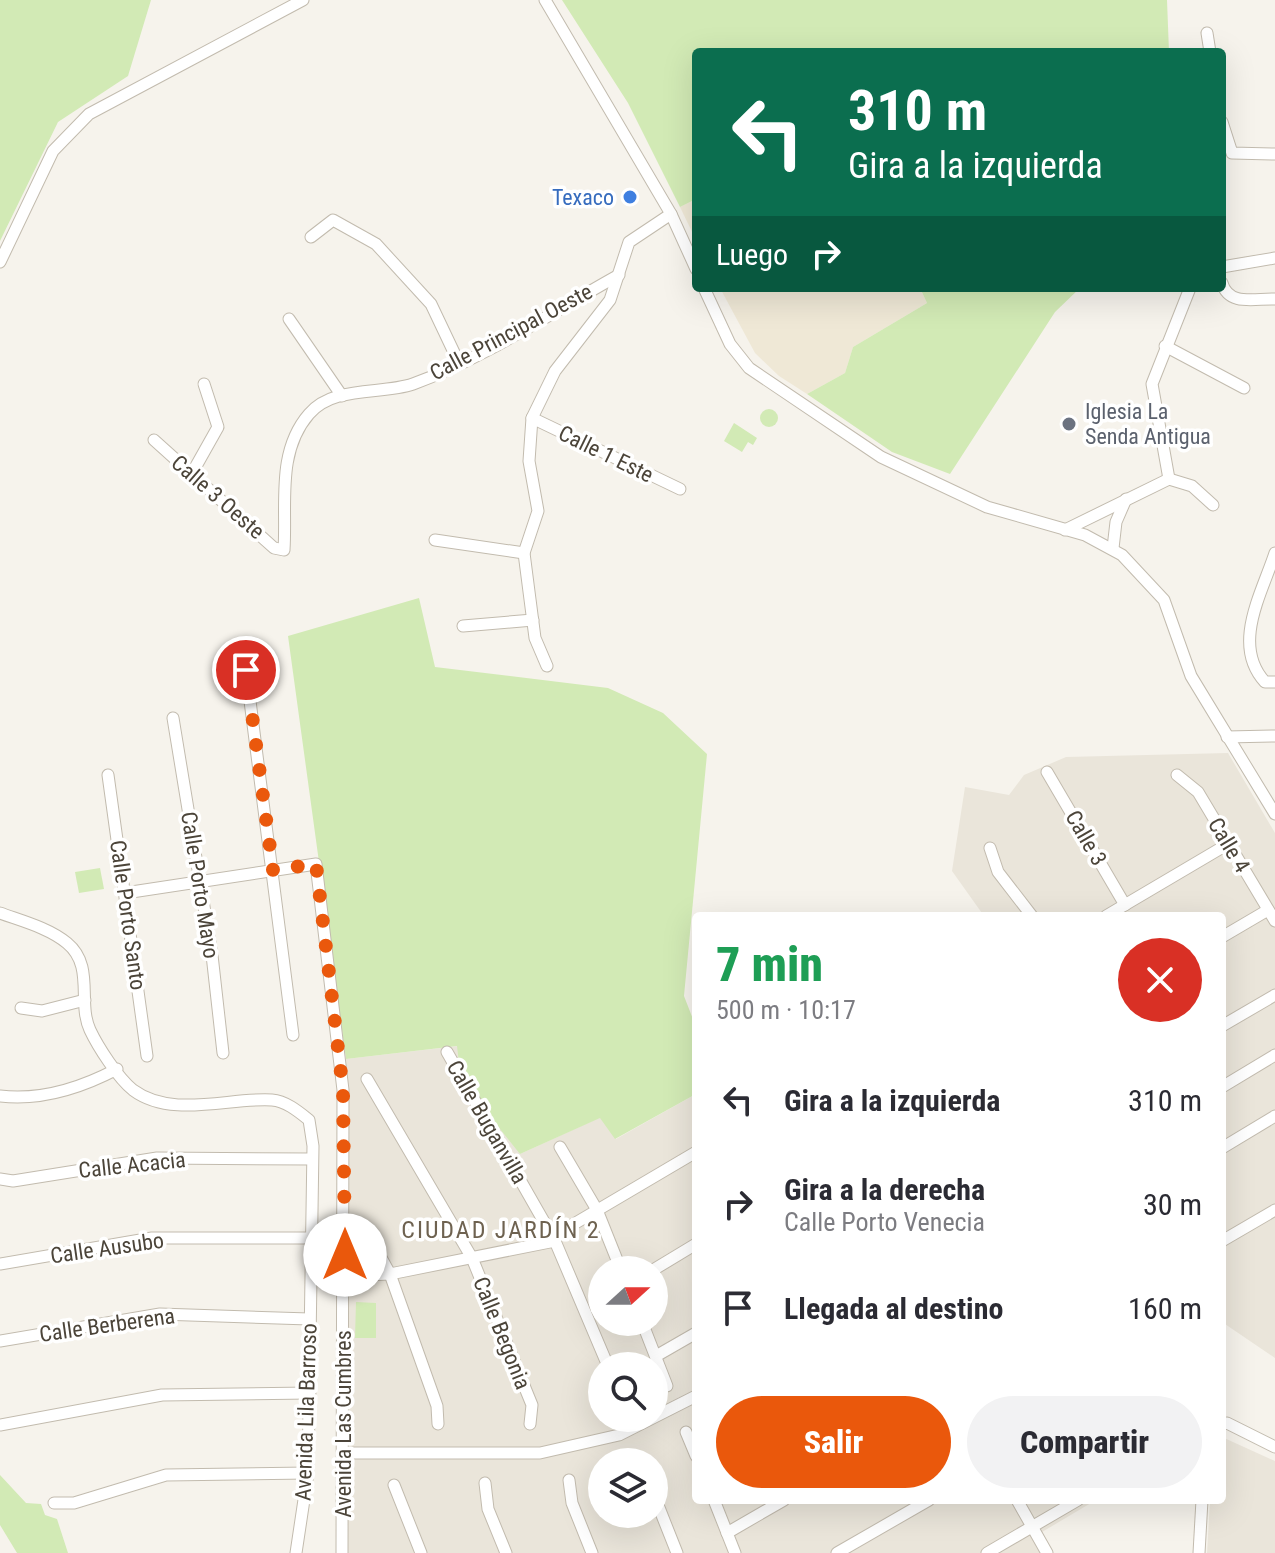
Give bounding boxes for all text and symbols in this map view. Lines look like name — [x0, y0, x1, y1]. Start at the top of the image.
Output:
text: 310 m — [848, 78, 987, 144]
icon: left — [716, 80, 820, 184]
text: Gira a la izquierda — [848, 145, 1103, 187]
place label: Texaco — [552, 185, 614, 210]
marker: Texaco — [621, 188, 639, 206]
icon: right — [804, 232, 848, 276]
text: Luego — [716, 237, 788, 272]
street label: Calle Principal Oeste — [426, 279, 596, 385]
place label: Iglesia La Senda Antigua — [1085, 399, 1211, 449]
marker: Iglesia La Senda Antigua — [1060, 415, 1078, 433]
street label: Calle 1 Este — [555, 420, 657, 488]
street label: Calle 3 Oeste — [166, 450, 270, 544]
pin — [212, 636, 280, 704]
icon: arrive — [224, 648, 268, 692]
street label: Calle 3 — [1060, 806, 1112, 870]
street label: Calle Porto Mayo — [176, 810, 224, 960]
street label: Calle 4 — [1203, 813, 1255, 877]
street label: Calle Porto Santo — [105, 838, 151, 992]
text: 7 min — [716, 936, 823, 993]
button: close — [1118, 938, 1202, 1022]
text: 500 m · 10:17 — [716, 995, 856, 1025]
street label: Calle Buganvilla — [442, 1056, 532, 1188]
icon: left — [716, 1078, 760, 1122]
text: Gira a la izquierda — [784, 1083, 1000, 1118]
text: 310 m — [1128, 1083, 1202, 1118]
street label: Calle Acacia — [77, 1147, 187, 1183]
text: Gira a la derecha — [784, 1172, 985, 1207]
icon: right — [716, 1182, 760, 1226]
text: 30 m — [1143, 1187, 1202, 1222]
text: Calle Porto Venecia — [784, 1207, 985, 1237]
position arrow — [303, 1213, 387, 1297]
district label: CIUDAD JARDÍN 2 — [401, 1216, 601, 1244]
street label: Calle Ausubo — [49, 1228, 165, 1268]
north arrow — [588, 1256, 668, 1336]
map controls — [588, 1256, 668, 1528]
street label: Calle Begonia — [468, 1273, 536, 1393]
icon: arrive — [716, 1286, 760, 1330]
text: Llegada al destino — [784, 1291, 1003, 1326]
text: 160 m — [1128, 1291, 1202, 1326]
street label: Calle Berberena — [38, 1303, 176, 1347]
street label: Avenida Lila Barroso — [290, 1323, 322, 1501]
street label: Avenida Las Cumbres — [331, 1330, 356, 1518]
button: search — [588, 1352, 668, 1432]
button: Salir — [716, 1396, 951, 1488]
button: Compartir — [967, 1396, 1202, 1488]
button: layers — [588, 1448, 668, 1528]

